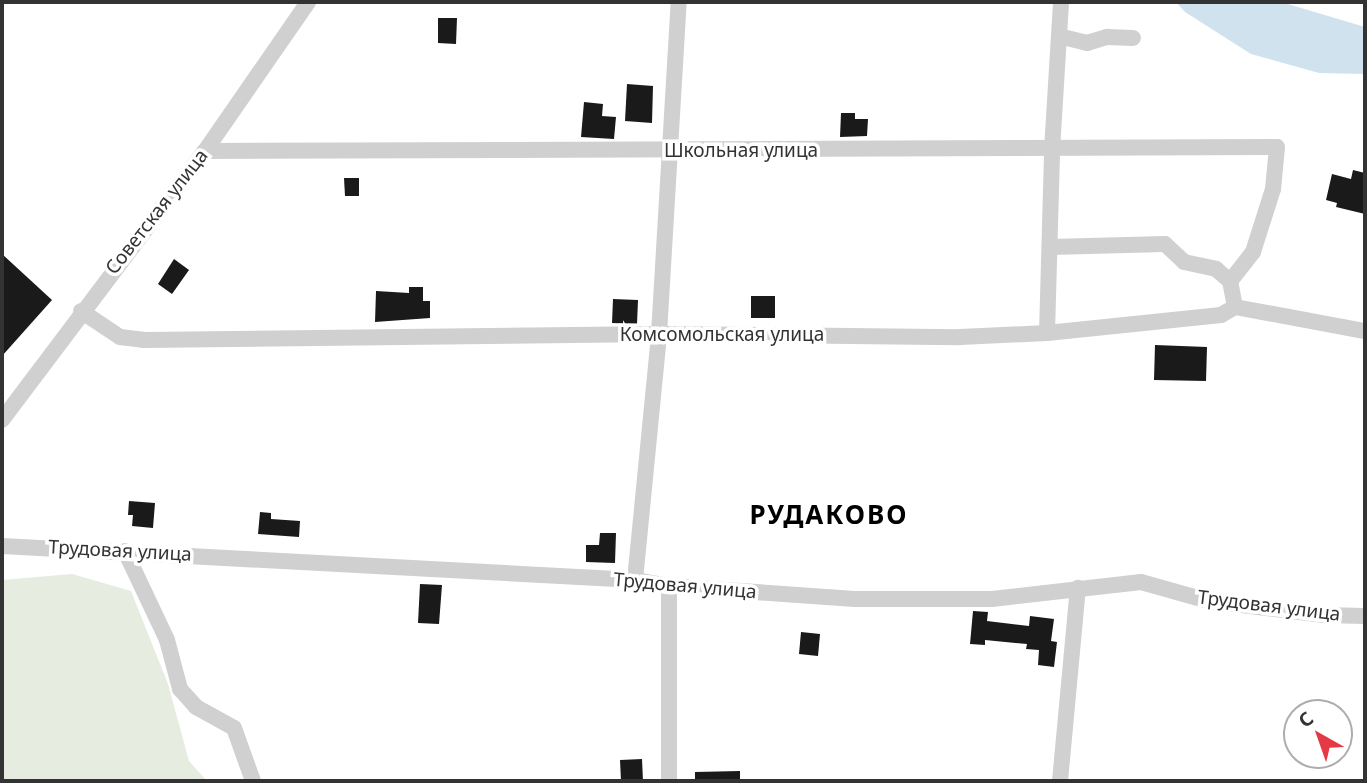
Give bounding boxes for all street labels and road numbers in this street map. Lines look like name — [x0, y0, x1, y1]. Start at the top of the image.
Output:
street label: Школьная улица — [664, 140, 818, 162]
street label: Советская улица — [101, 145, 213, 279]
street label: Комсомольская улица — [620, 324, 824, 346]
street label: Трудовая улица — [48, 536, 192, 566]
street label: Трудовая улица — [612, 568, 758, 604]
street label: Трудовая улица — [1196, 586, 1342, 626]

